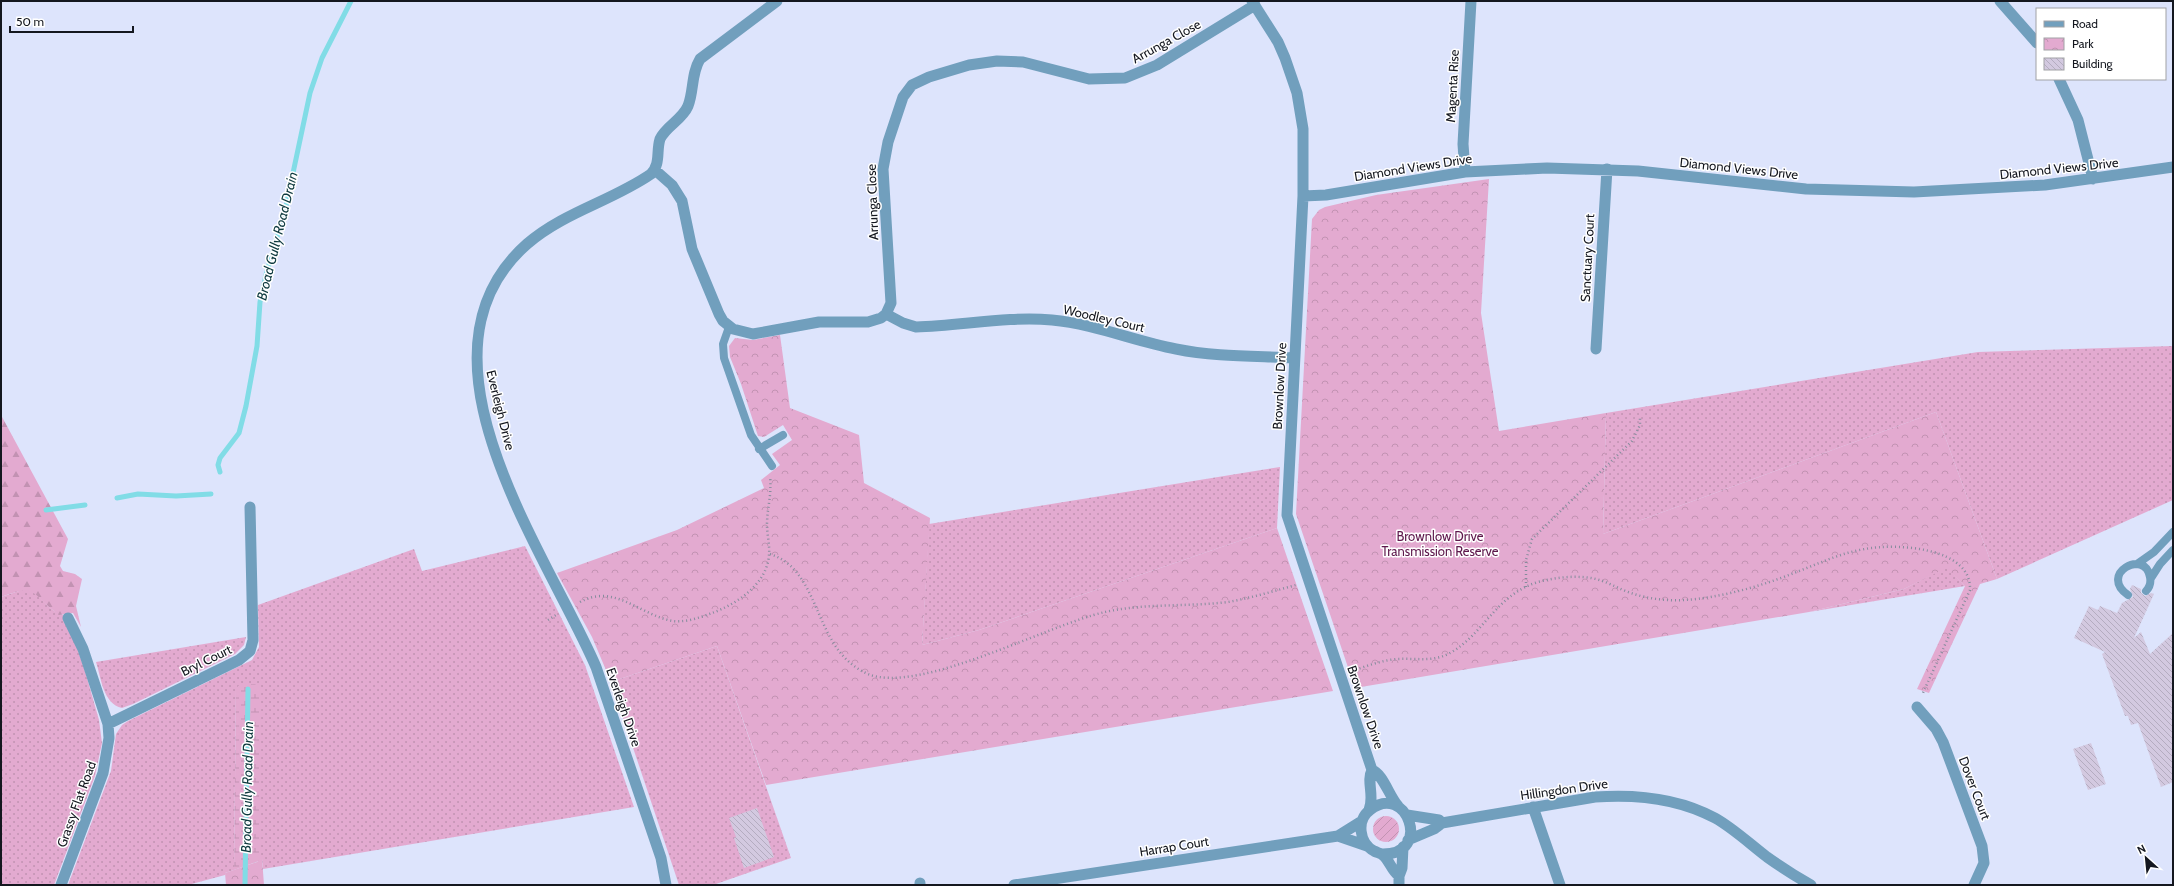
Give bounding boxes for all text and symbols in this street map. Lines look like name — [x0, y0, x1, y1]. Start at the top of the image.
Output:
scale bar — [10, 8, 133, 34]
legend — [2036, 8, 2166, 80]
text: 50 m — [16, 14, 44, 29]
street label: Arrunga Close — [1129, 15, 1203, 66]
text: Road — [2072, 16, 2098, 31]
text: Park — [2072, 36, 2094, 51]
street label: Magenta Rise — [1442, 49, 1462, 123]
text: Building — [2072, 56, 2114, 71]
street label: Diamond Views Drive — [1353, 150, 1473, 184]
street label: Diamond Views Drive — [1679, 154, 1799, 182]
street label: Diamond Views Drive — [1999, 154, 2119, 182]
street label: Arrunga Close — [863, 163, 881, 240]
water label: Broad Gully Road Drain — [252, 170, 302, 302]
street label: Sanctuary Court — [1577, 213, 1597, 303]
street label: Woodley Court — [1062, 301, 1147, 335]
street label: Brownlow Drive — [1269, 342, 1289, 430]
street label: Everleigh Drive — [483, 368, 519, 452]
park label: Brownlow Drive Transmission Reserve — [1381, 528, 1499, 559]
street label: Bryl Court — [178, 641, 235, 679]
street label: Brownlow Drive — [1344, 663, 1388, 751]
street label: Everleigh Drive — [603, 666, 645, 749]
water label: Broad Gully Road Drain — [237, 721, 257, 853]
street label: Dover Court — [1956, 754, 1995, 823]
street label: Grassy Flat Road — [53, 759, 99, 849]
street label: Hillingdon Drive — [1519, 775, 1609, 803]
street label: Harrap Court — [1138, 833, 1210, 859]
north arrow — [2126, 838, 2166, 878]
text: N — [2135, 841, 2148, 857]

